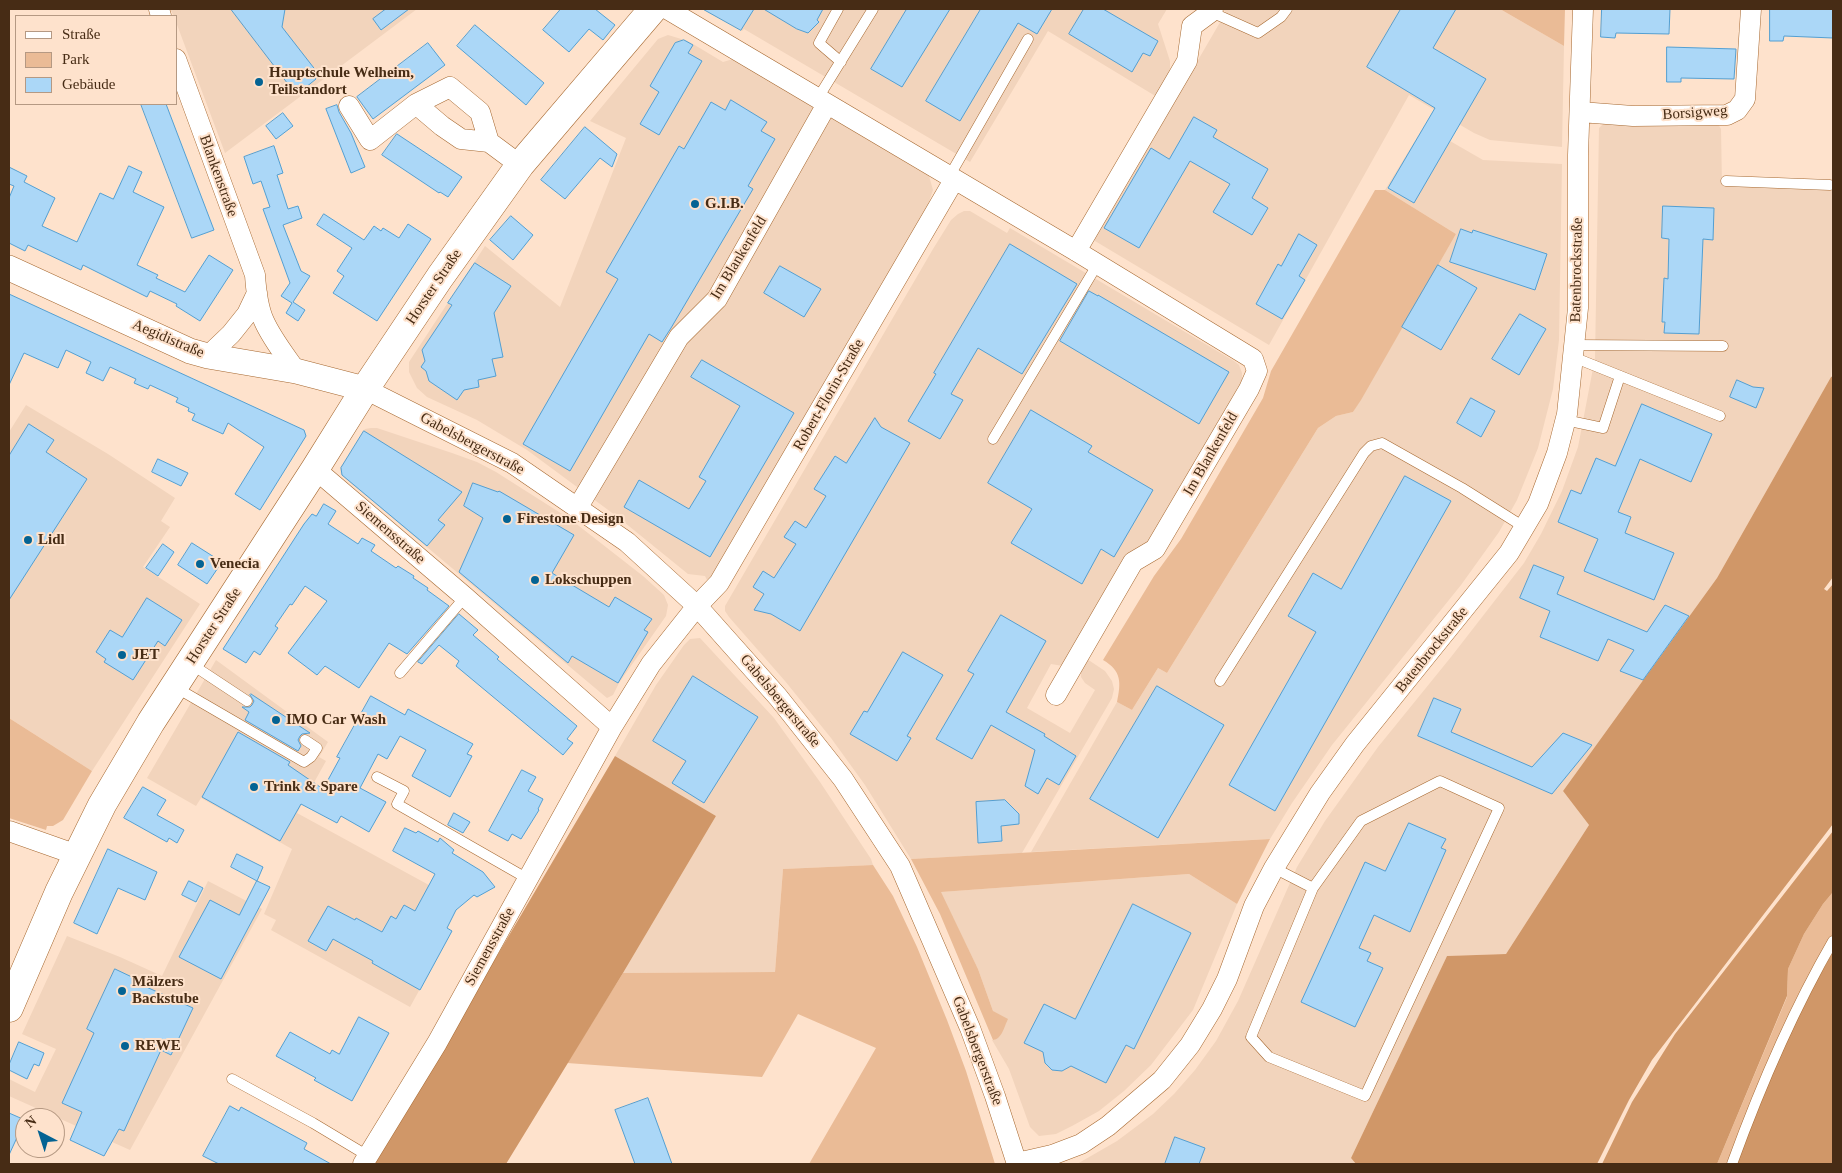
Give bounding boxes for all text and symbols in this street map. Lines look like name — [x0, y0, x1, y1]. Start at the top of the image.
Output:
legend — [15, 15, 178, 105]
text: Straße — [62, 26, 100, 42]
text: Park — [62, 51, 90, 67]
place label: Hauptschule Welheim, Teilstandort — [269, 64, 414, 99]
text: Gebäude — [62, 76, 115, 92]
marker: Hauptschule Welheim, Teilstandort — [253, 76, 265, 88]
street label: Borsigweg — [1662, 102, 1728, 124]
street label: Blankenstraße — [195, 133, 241, 219]
place label: G.I.B. — [705, 195, 744, 213]
marker: G.I.B. — [689, 198, 701, 210]
street label: Im Blankenfeld — [707, 213, 771, 303]
street label: Batenbrockstraße — [1567, 217, 1587, 323]
street label: Horster Straße — [402, 246, 466, 328]
street label: Aegidistraße — [129, 316, 207, 362]
street label: Robert-Florin-Straße — [790, 336, 868, 454]
street label: Gabelsbergerstraße — [417, 409, 527, 479]
street label: Im Blankenfeld — [1180, 409, 1242, 499]
street label: Siemensstraße — [351, 498, 429, 568]
place label: Firestone Design — [517, 510, 624, 528]
marker: Firestone Design — [501, 513, 513, 525]
place label: Lidl — [38, 531, 65, 549]
marker: Lidl — [22, 534, 34, 546]
place label: Venecia — [210, 555, 259, 573]
marker: Venecia — [194, 558, 206, 570]
place label: Lokschuppen — [545, 571, 632, 589]
marker: Lokschuppen — [529, 574, 541, 586]
street label: Horster Straße — [183, 585, 245, 667]
street label: Batenbrockstraße — [1392, 604, 1472, 696]
place label: JET — [132, 646, 160, 664]
marker: JET — [116, 649, 128, 661]
street label: Gabelsbergerstraße — [736, 651, 824, 751]
place label: IMO Car Wash — [286, 711, 386, 729]
marker: IMO Car Wash — [270, 714, 282, 726]
place label: Trink & Spare — [264, 778, 358, 796]
marker: Trink & Spare — [248, 781, 260, 793]
street label: Siemensstraße — [461, 905, 519, 989]
place label: Mälzers Backstube — [132, 973, 199, 1008]
marker: Mälzers Backstube — [116, 985, 128, 997]
street label: Gabelsbergerstraße — [948, 994, 1006, 1108]
place label: REWE — [135, 1037, 181, 1055]
marker: REWE — [119, 1040, 131, 1052]
north arrow — [15, 1108, 65, 1158]
text: N — [22, 1113, 39, 1131]

